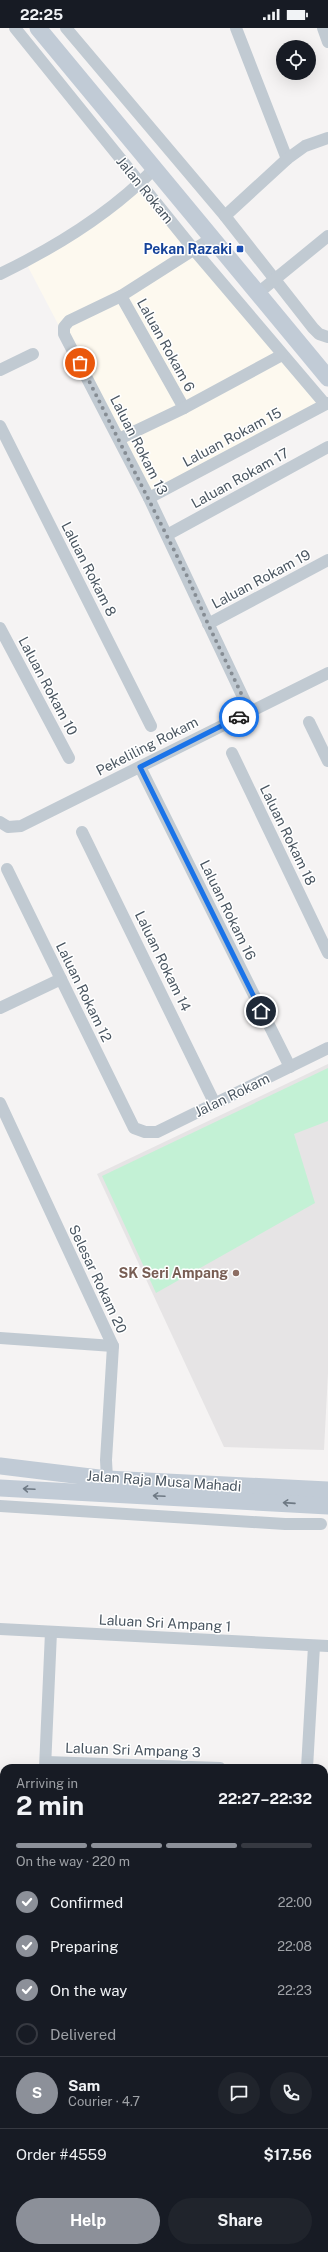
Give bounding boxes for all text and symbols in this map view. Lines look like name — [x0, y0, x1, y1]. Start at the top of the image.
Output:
text: 22:25 — [20, 6, 63, 23]
map controls — [276, 40, 316, 80]
button: locate — [276, 40, 316, 80]
street label: Jalan Rokam — [113, 153, 177, 227]
place label: Pekan Razaki — [143, 241, 232, 257]
marker: Pekan Razaki — [235, 244, 245, 254]
street label: Laluan Rokam 6 — [134, 296, 198, 394]
pin — [63, 346, 97, 380]
icon: bag — [69, 352, 91, 374]
street label: Laluan Rokam 13 — [107, 393, 171, 498]
street label: Laluan Rokam 15 — [180, 404, 284, 470]
street label: Laluan Rokam 17 — [188, 445, 292, 511]
street label: Laluan Rokam 8 — [58, 519, 120, 619]
street label: Laluan Rokam 19 — [209, 546, 313, 612]
street label: Laluan Rokam 10 — [15, 634, 81, 738]
courier — [219, 697, 259, 737]
icon: car — [228, 706, 250, 728]
street label: Pekeliling Rokam — [93, 713, 201, 779]
street label: Laluan Rokam 18 — [257, 782, 319, 888]
street label: Laluan Rokam 16 — [197, 857, 259, 963]
street label: Laluan Rokam 14 — [132, 908, 194, 1014]
street label: Laluan Rokam 12 — [53, 939, 115, 1045]
pin — [244, 994, 278, 1028]
icon: home — [250, 1000, 272, 1022]
street label: Jalan Rokam — [192, 1070, 272, 1120]
street label: Selesar Rokam 20 — [66, 1222, 130, 1336]
place label: SK Seri Ampang — [119, 1265, 228, 1281]
marker: SK Seri Ampang — [231, 1268, 241, 1278]
street label: Jalan Raja Musa Mahadi — [86, 1468, 242, 1494]
one-way arrow — [23, 1486, 36, 1493]
one-way arrow — [153, 1493, 166, 1500]
one-way arrow — [283, 1500, 296, 1507]
street label: Laluan Sri Ampang 1 — [98, 1612, 232, 1634]
street label: Laluan Sri Ampang 3 — [65, 1740, 201, 1760]
text: Arriving in — [16, 1776, 78, 1791]
text: 2 min — [16, 1790, 84, 1821]
text: 22:27–22:32 — [218, 1790, 312, 1807]
text: On the way · 220 m — [16, 1854, 130, 1869]
icon: check — [16, 1891, 38, 1913]
text: Confirmed — [50, 1894, 123, 1911]
text: 22:00 — [278, 1895, 312, 1910]
icon: check — [16, 1935, 38, 1957]
text: Preparing — [50, 1938, 119, 1955]
text: 22:08 — [277, 1939, 312, 1954]
icon: check — [16, 1979, 38, 2001]
text: On the way — [50, 1982, 127, 1999]
text: 22:23 — [277, 1983, 312, 1998]
text: Delivered — [50, 2026, 116, 2043]
button: chat — [218, 2072, 260, 2114]
button: phone — [270, 2072, 312, 2114]
text: Sam — [68, 2077, 100, 2094]
text: S — [32, 2084, 42, 2101]
text: Courier · 4.7 — [68, 2094, 140, 2109]
text: Order #4559 — [16, 2146, 107, 2163]
text: $17.56 — [264, 2146, 312, 2163]
button: Help — [16, 2198, 160, 2244]
button: Share — [168, 2198, 312, 2244]

